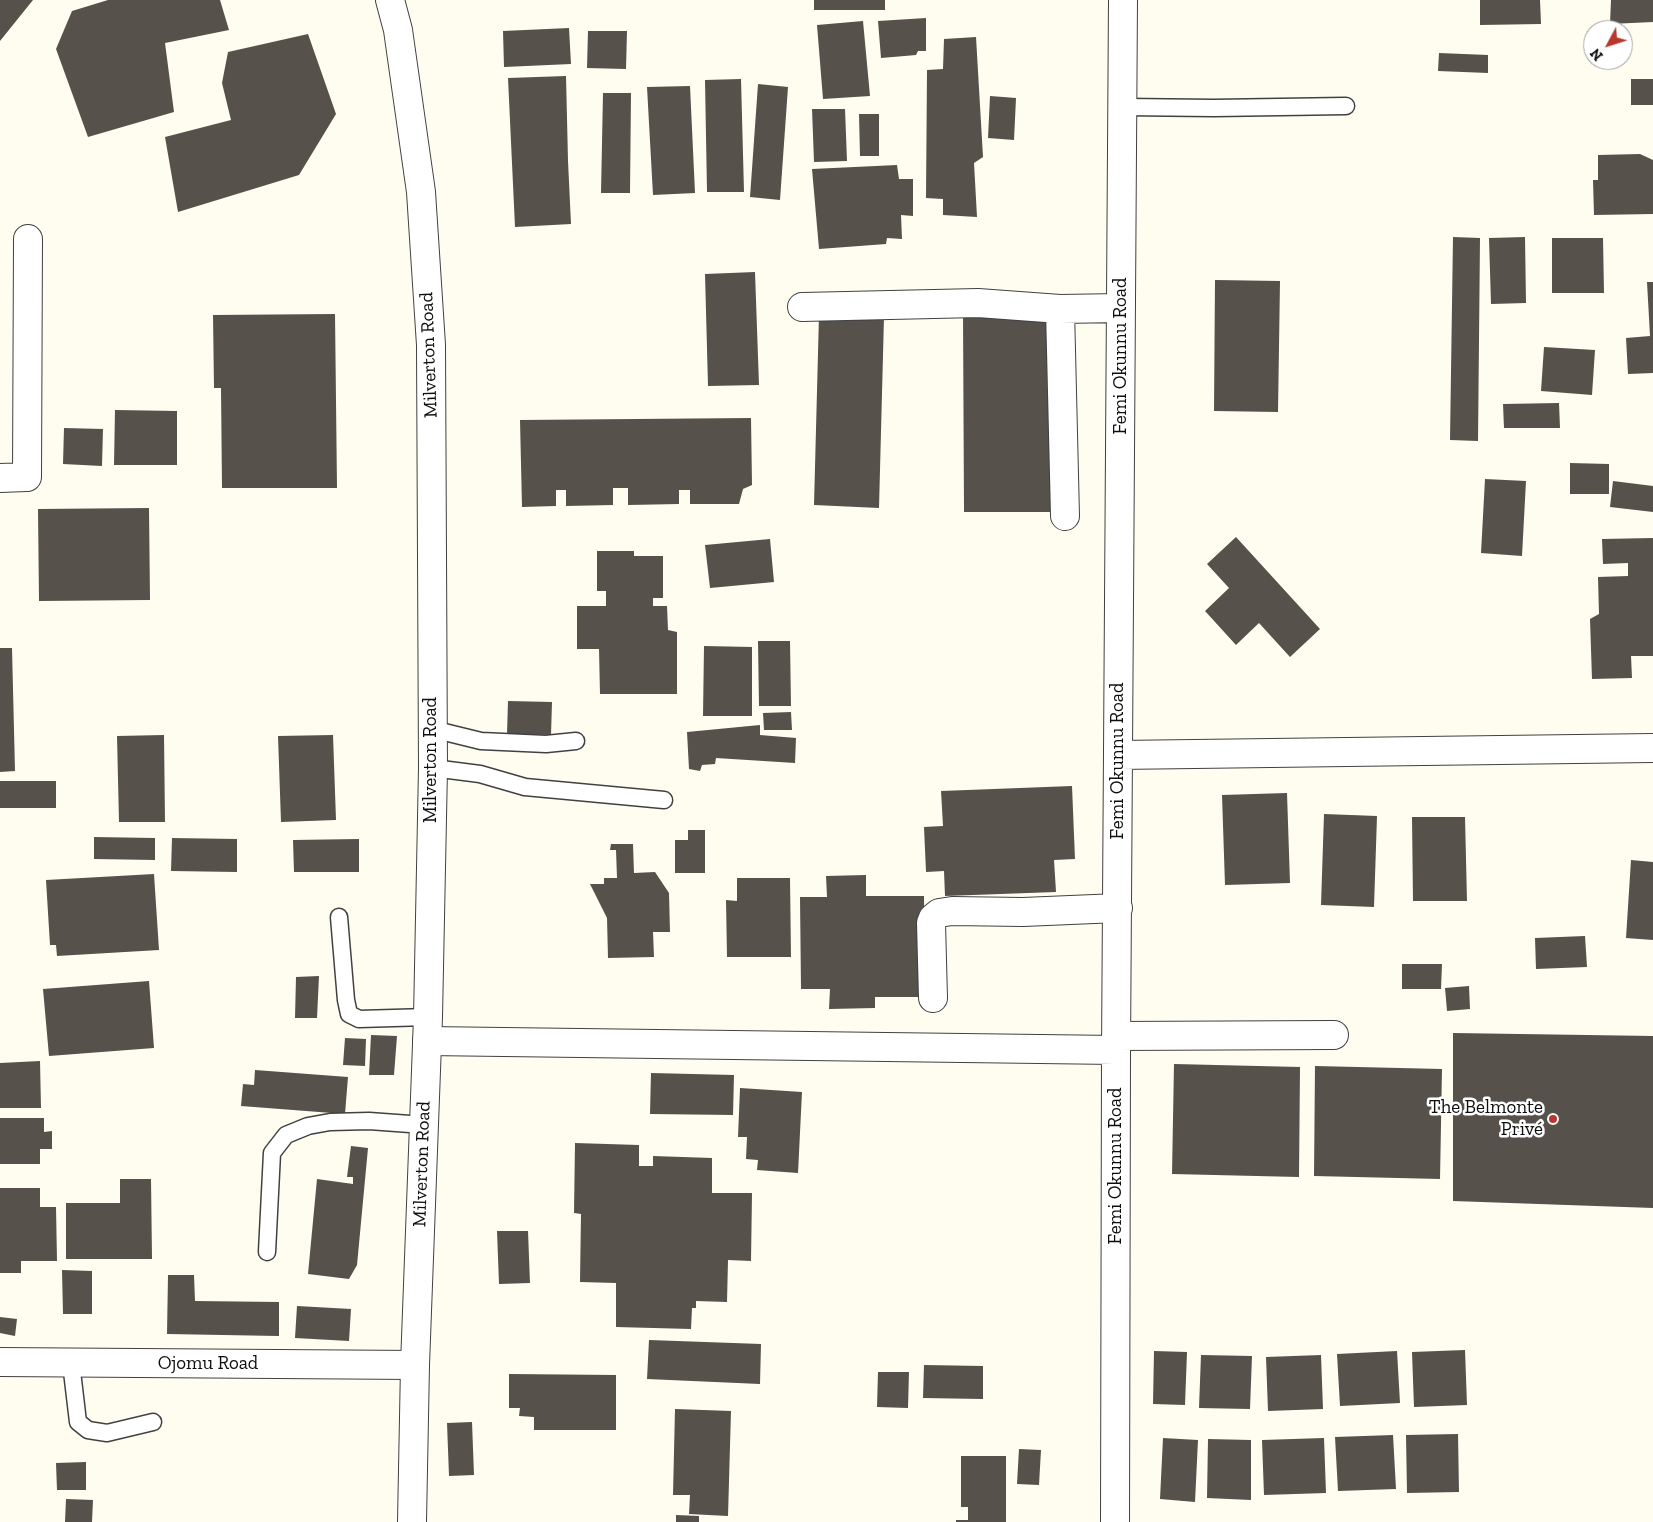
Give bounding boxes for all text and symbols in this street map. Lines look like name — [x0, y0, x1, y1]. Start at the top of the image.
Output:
north arrow — [1583, 20, 1633, 70]
text: N — [1587, 45, 1607, 64]
street label: Femi Okunnu Road — [1110, 278, 1132, 434]
street label: Milverton Road — [415, 292, 443, 418]
street label: Femi Okunnu Road — [1107, 683, 1129, 839]
street label: Milverton Road — [420, 697, 442, 823]
street label: Femi Okunnu Road — [1105, 1088, 1127, 1244]
place label: The Belmonte Privé — [1429, 1097, 1543, 1141]
street label: Milverton Road — [408, 1101, 436, 1227]
marker: The Belmonte Privé — [1547, 1113, 1559, 1125]
street label: Ojomu Road — [158, 1353, 258, 1375]

